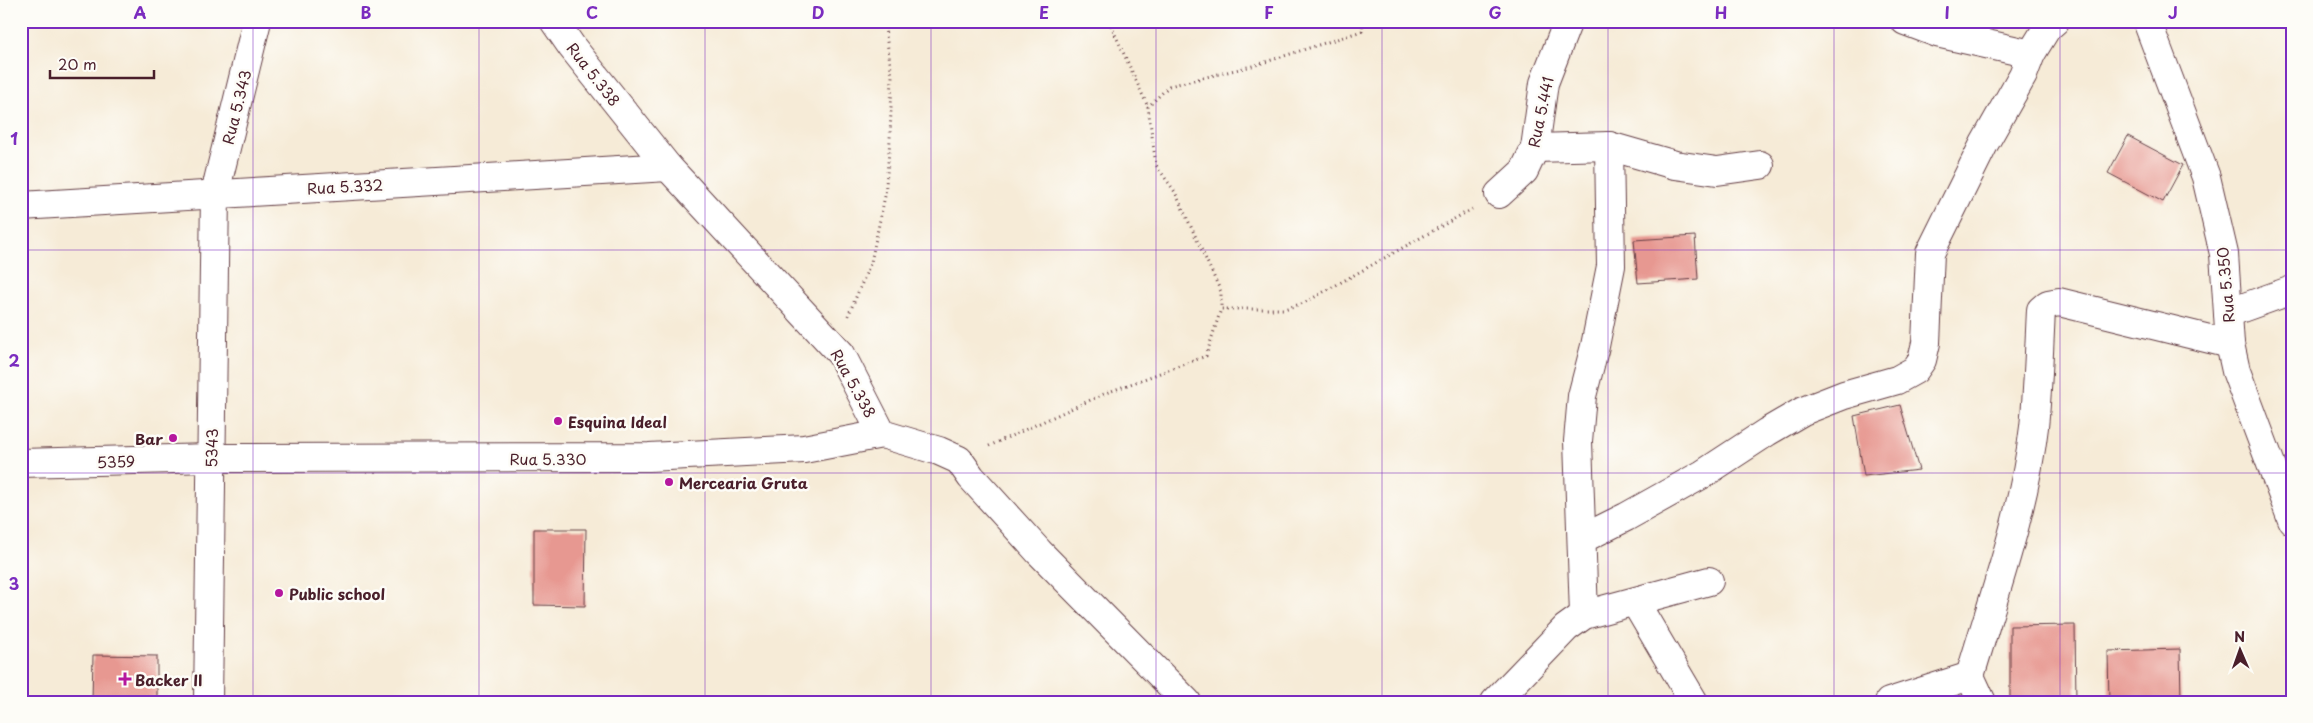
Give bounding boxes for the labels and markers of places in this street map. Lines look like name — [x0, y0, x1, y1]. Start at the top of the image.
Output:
place label: Esquina Ideal — [568, 410, 667, 433]
marker: Esquina Ideal — [552, 415, 564, 427]
place label: Bar — [135, 427, 163, 450]
marker: Bar — [167, 432, 179, 444]
place label: Mercearia Gruta — [679, 471, 808, 494]
marker: Mercearia Gruta — [663, 476, 675, 488]
place label: Public school — [289, 582, 385, 605]
marker: Public school — [273, 587, 285, 599]
place label: Backer II — [135, 668, 202, 691]
marker: Backer II — [119, 673, 131, 685]

